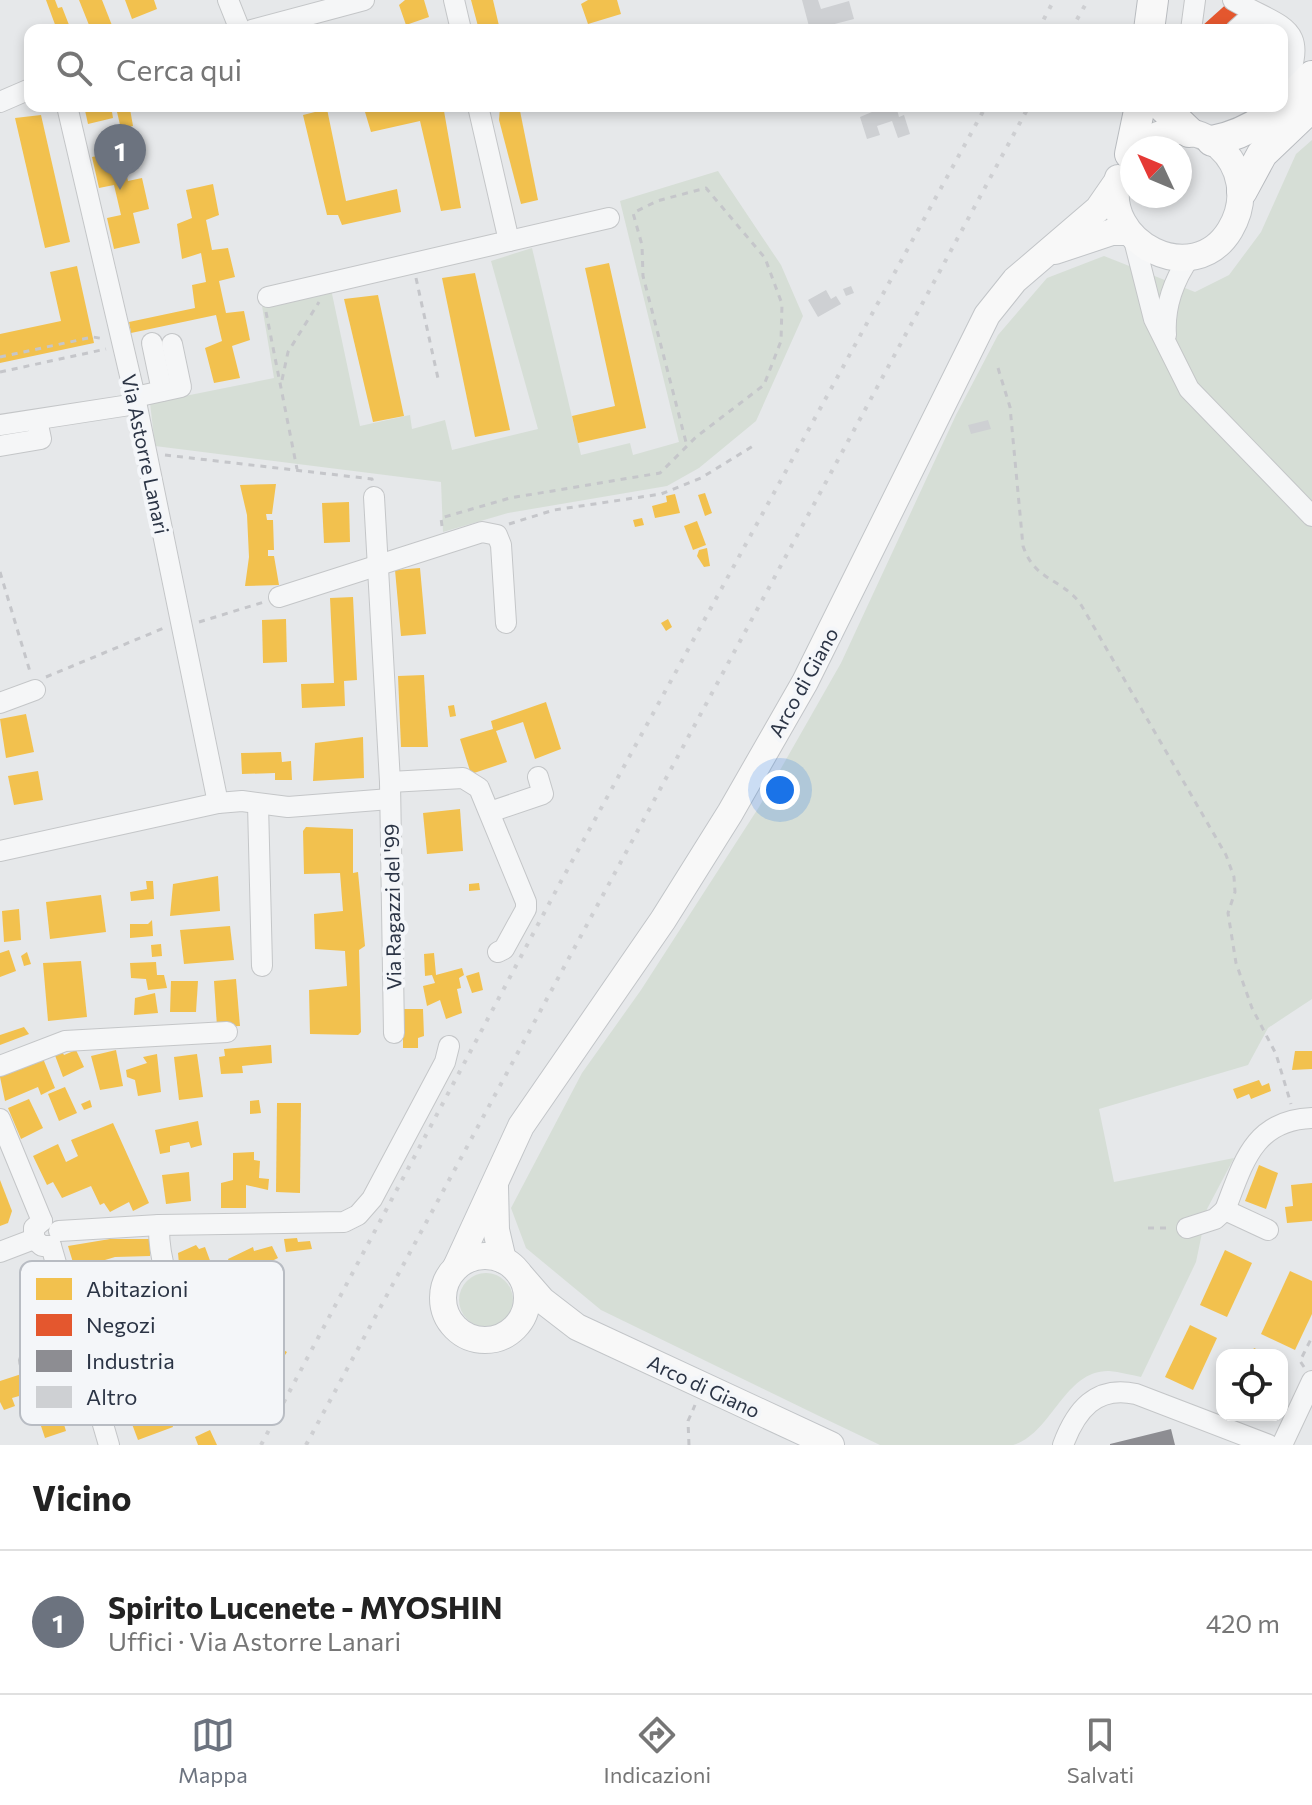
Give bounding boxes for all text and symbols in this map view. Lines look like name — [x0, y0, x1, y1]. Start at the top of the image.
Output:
search box — [24, 24, 1288, 112]
icon: search — [52, 46, 96, 90]
text: Cerca qui — [116, 50, 242, 87]
pin: 1 — [94, 124, 146, 190]
north arrow — [1120, 136, 1192, 208]
street label: Via Astorre Lanari — [117, 372, 175, 536]
street label: Arco di Giano — [763, 623, 843, 741]
your location — [760, 770, 800, 810]
street label: Via Ragazzi del '99 — [379, 824, 405, 990]
legend — [20, 1261, 284, 1425]
text: Abitazioni — [86, 1275, 188, 1302]
text: Negozi — [86, 1311, 156, 1338]
text: Industria — [86, 1347, 175, 1374]
street label: Arco di Giano — [644, 1349, 764, 1423]
map controls — [1216, 1349, 1288, 1421]
button: locate — [1216, 1349, 1288, 1421]
text: Altro — [86, 1383, 137, 1410]
text: Vicino — [32, 1476, 132, 1518]
text: Spirito Lucenete - MYOSHIN — [108, 1588, 502, 1625]
text: 1 — [52, 1607, 64, 1638]
text: 420 m — [1206, 1607, 1280, 1638]
text: Uffici · Via Astorre Lanari — [108, 1625, 401, 1656]
tab: Mappa — [178, 1713, 248, 1788]
tab: Indicazioni — [604, 1713, 711, 1788]
tab: Salvati — [1067, 1713, 1134, 1788]

